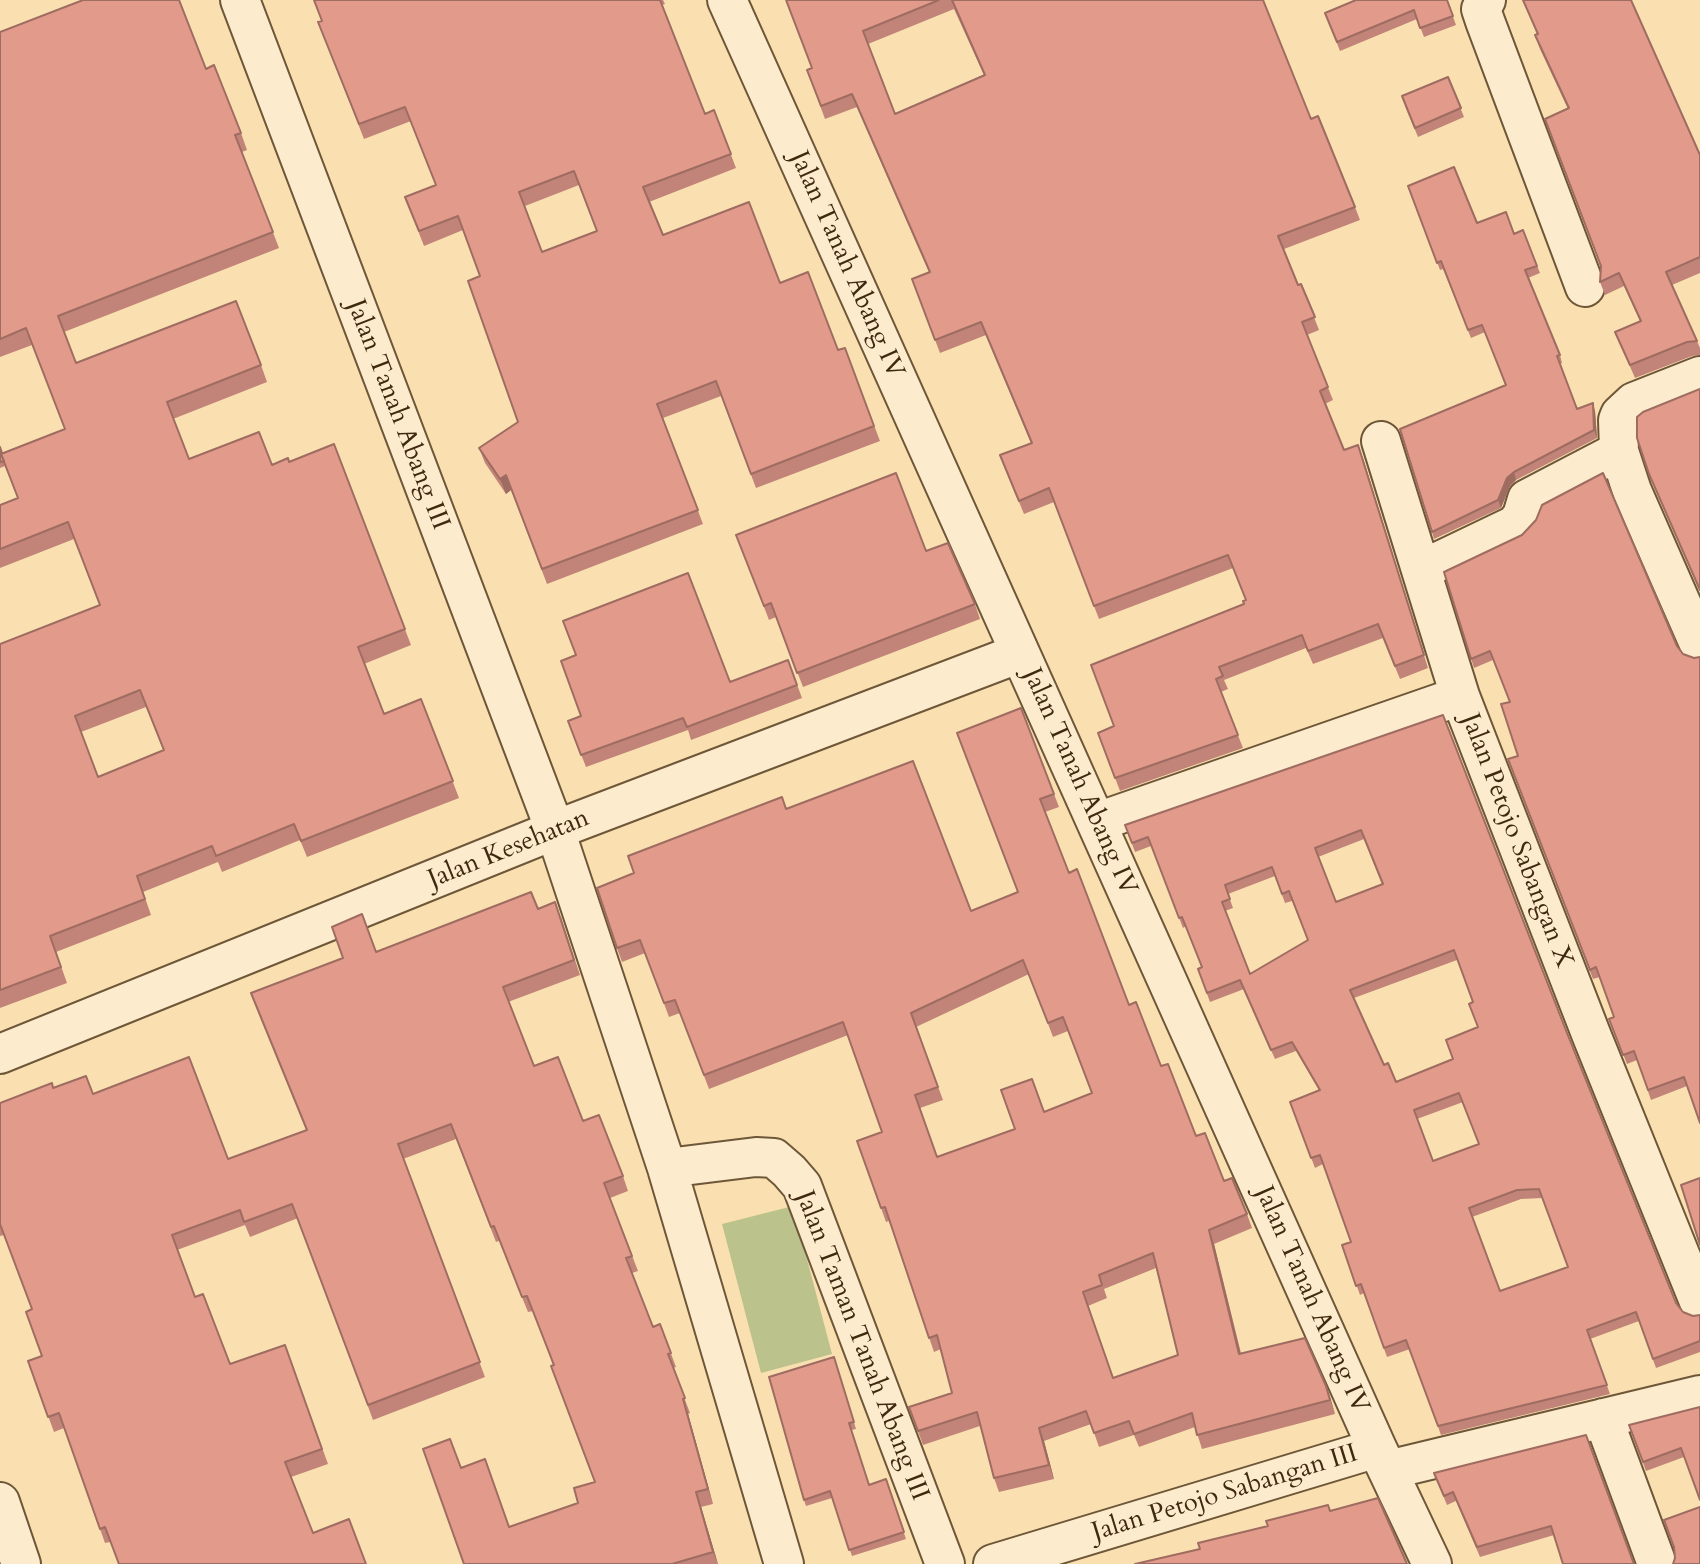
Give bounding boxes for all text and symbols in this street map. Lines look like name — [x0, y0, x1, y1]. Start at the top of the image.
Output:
street label: Jalan Tanah Abang IV — [782, 147, 910, 383]
street label: Jalan Tanah Abang III — [339, 296, 455, 534]
street label: Jalan Tanah Abang IV — [1015, 664, 1143, 900]
street label: Jalan Petojo Sabangan X — [1453, 710, 1579, 972]
street label: Jalan Kesehatan — [424, 804, 594, 896]
street label: Jalan Tanah Abang IV — [1247, 1182, 1375, 1418]
street label: Jalan Taman Tanah Abang III — [787, 1187, 935, 1505]
street label: Jalan Petojo Sabangan III — [1089, 1439, 1361, 1549]

